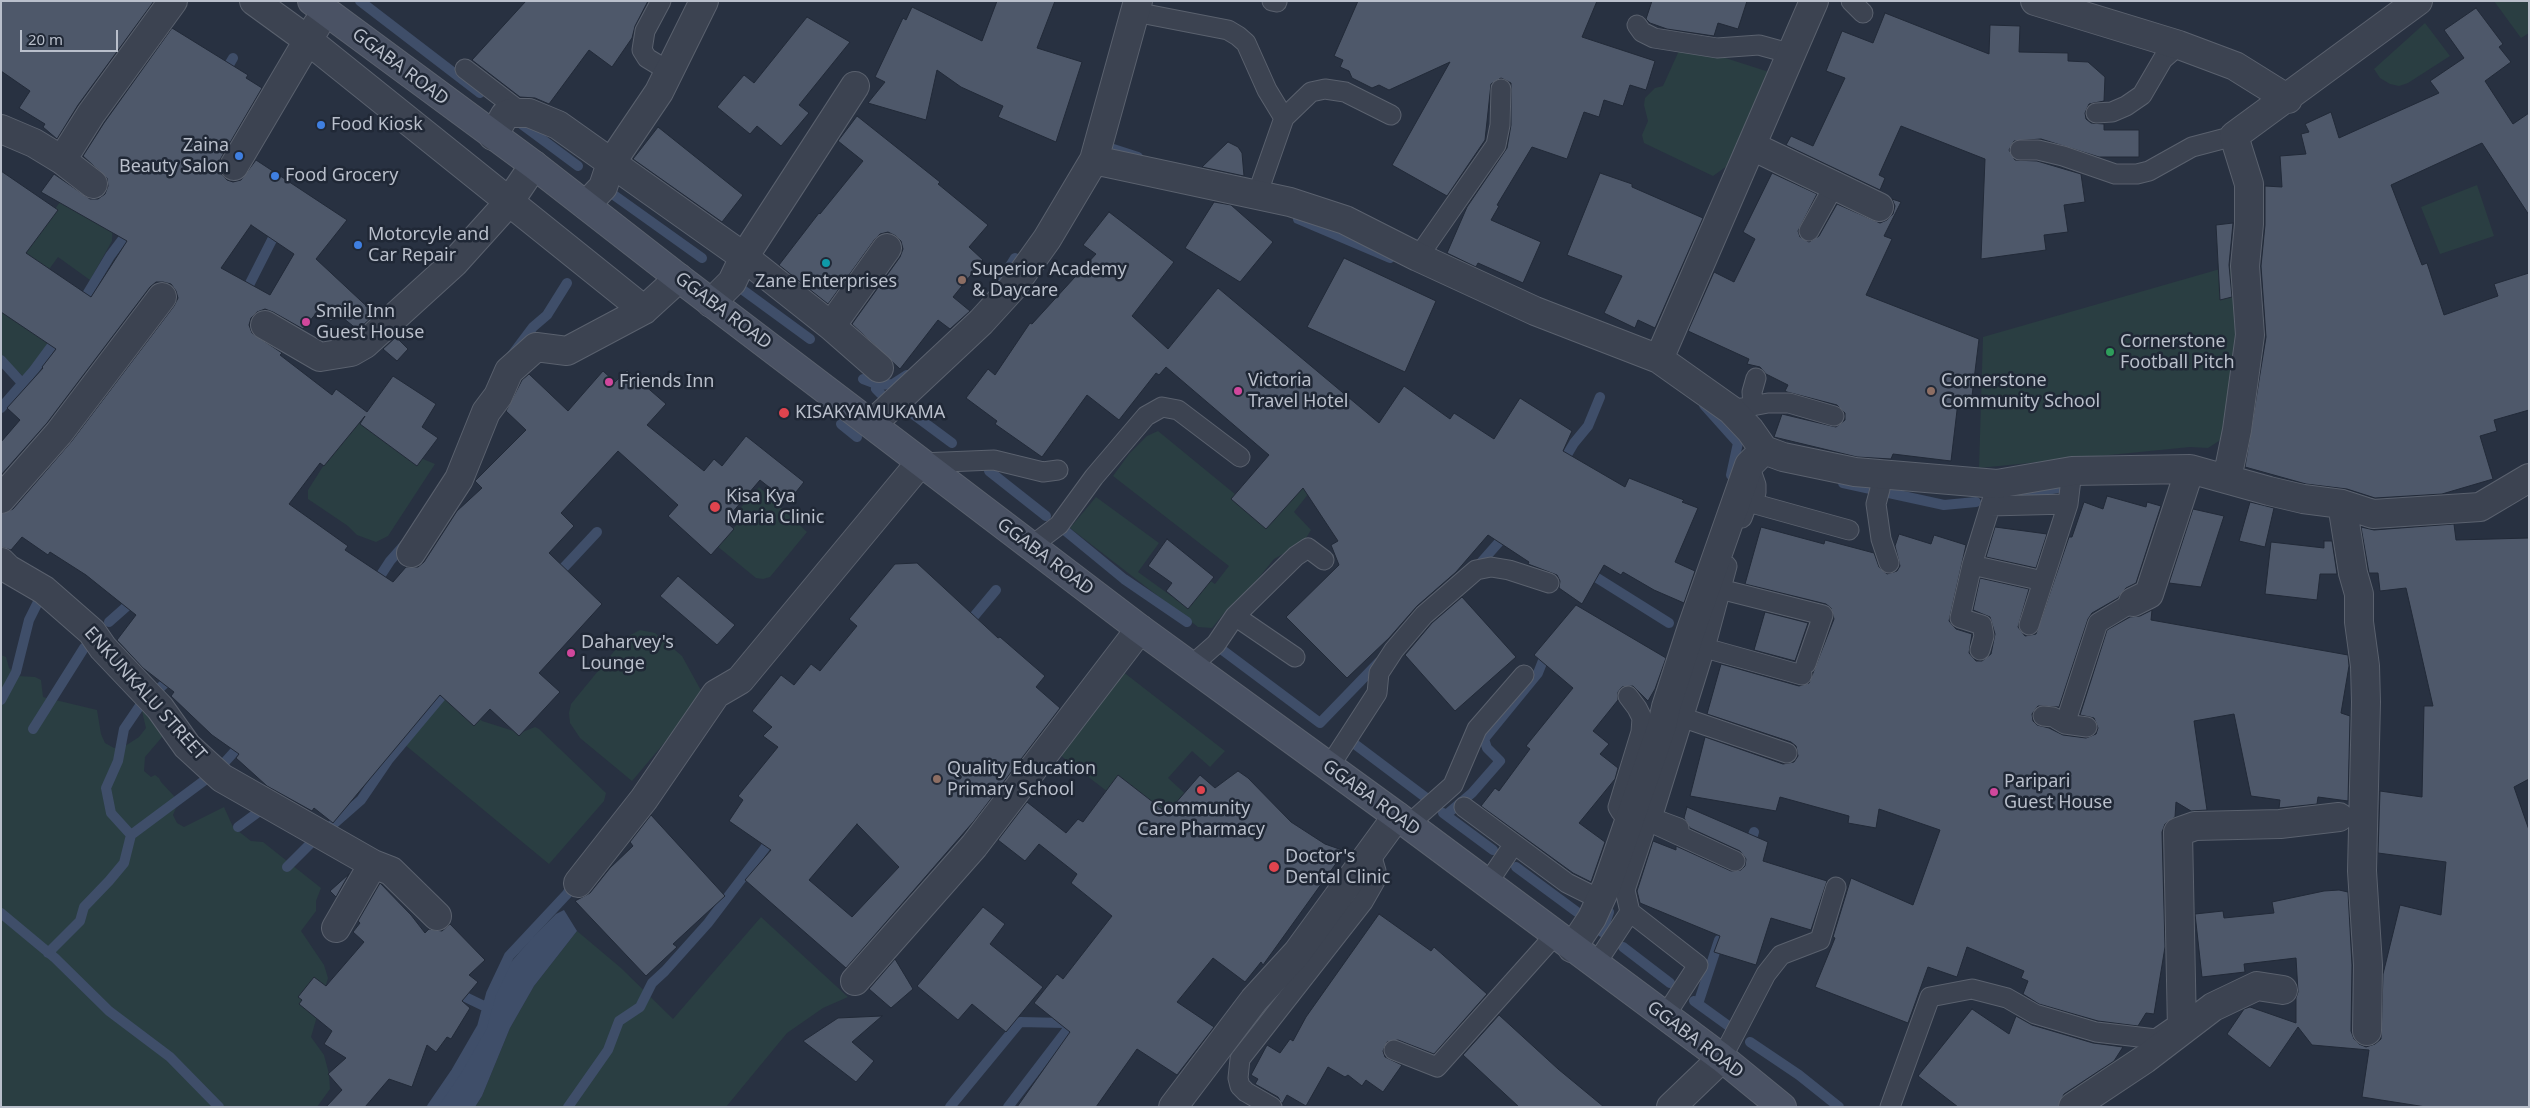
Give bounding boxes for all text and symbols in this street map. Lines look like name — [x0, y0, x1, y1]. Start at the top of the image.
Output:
scale bar — [22, 20, 120, 52]
street label: GGABA ROAD — [348, 24, 452, 110]
text: 20 m — [28, 29, 63, 49]
place label: Food Kiosk — [331, 114, 423, 136]
marker: Food Kiosk — [315, 119, 327, 131]
place label: Zaina Beauty Salon — [119, 135, 229, 178]
marker: Zaina Beauty Salon — [233, 150, 245, 162]
place label: Food Grocery — [285, 165, 398, 187]
marker: Food Grocery — [269, 170, 281, 182]
place label: Motorcyle and Car Repair — [368, 224, 489, 266]
marker: Motorcyle and Car Repair — [352, 239, 364, 251]
marker: Zane Enterprises — [820, 257, 832, 269]
place label: Superior Academy & Daycare — [972, 259, 1127, 302]
street label: GGABA ROAD — [671, 268, 775, 354]
place label: Zane Enterprises — [755, 271, 897, 293]
marker: Superior Academy & Daycare — [956, 274, 968, 286]
place label: Smile Inn Guest House — [316, 301, 424, 344]
marker: Smile Inn Guest House — [300, 316, 312, 328]
place label: Cornerstone Football Pitch — [2120, 331, 2235, 374]
marker: Cornerstone Football Pitch — [2104, 346, 2116, 358]
place label: Victoria Travel Hotel — [1248, 370, 1348, 412]
place label: Cornerstone Community School — [1941, 370, 2100, 412]
place label: Friends Inn — [619, 371, 714, 393]
marker: Friends Inn — [603, 376, 615, 388]
marker: Victoria Travel Hotel — [1232, 385, 1244, 397]
marker: Cornerstone Community School — [1925, 385, 1937, 397]
place label: KISAKYAMUKAMA — [795, 402, 945, 424]
marker: KISAKYAMUKAMA — [777, 406, 791, 420]
place label: Kisa Kya Maria Clinic — [726, 486, 824, 528]
marker: Kisa Kya Maria Clinic — [708, 500, 722, 514]
street label: GGABA ROAD — [993, 514, 1097, 600]
street label: ENKUNKALU STREET — [79, 623, 211, 765]
place label: Daharvey's Lounge — [581, 632, 674, 674]
marker: Daharvey's Lounge — [565, 647, 577, 659]
street label: GGABA ROAD — [1318, 755, 1424, 841]
place label: Quality Education Primary School — [947, 758, 1096, 801]
place label: Paripari Guest House — [2004, 771, 2112, 814]
marker: Quality Education Primary School — [931, 773, 943, 785]
marker: Community Care Pharmacy — [1195, 784, 1207, 796]
marker: Paripari Guest House — [1988, 786, 2000, 798]
place label: Community Care Pharmacy — [1137, 798, 1265, 841]
place label: Doctor's Dental Clinic — [1285, 846, 1390, 889]
marker: Doctor's Dental Clinic — [1267, 860, 1281, 874]
street label: GGABA ROAD — [1643, 997, 1747, 1083]

